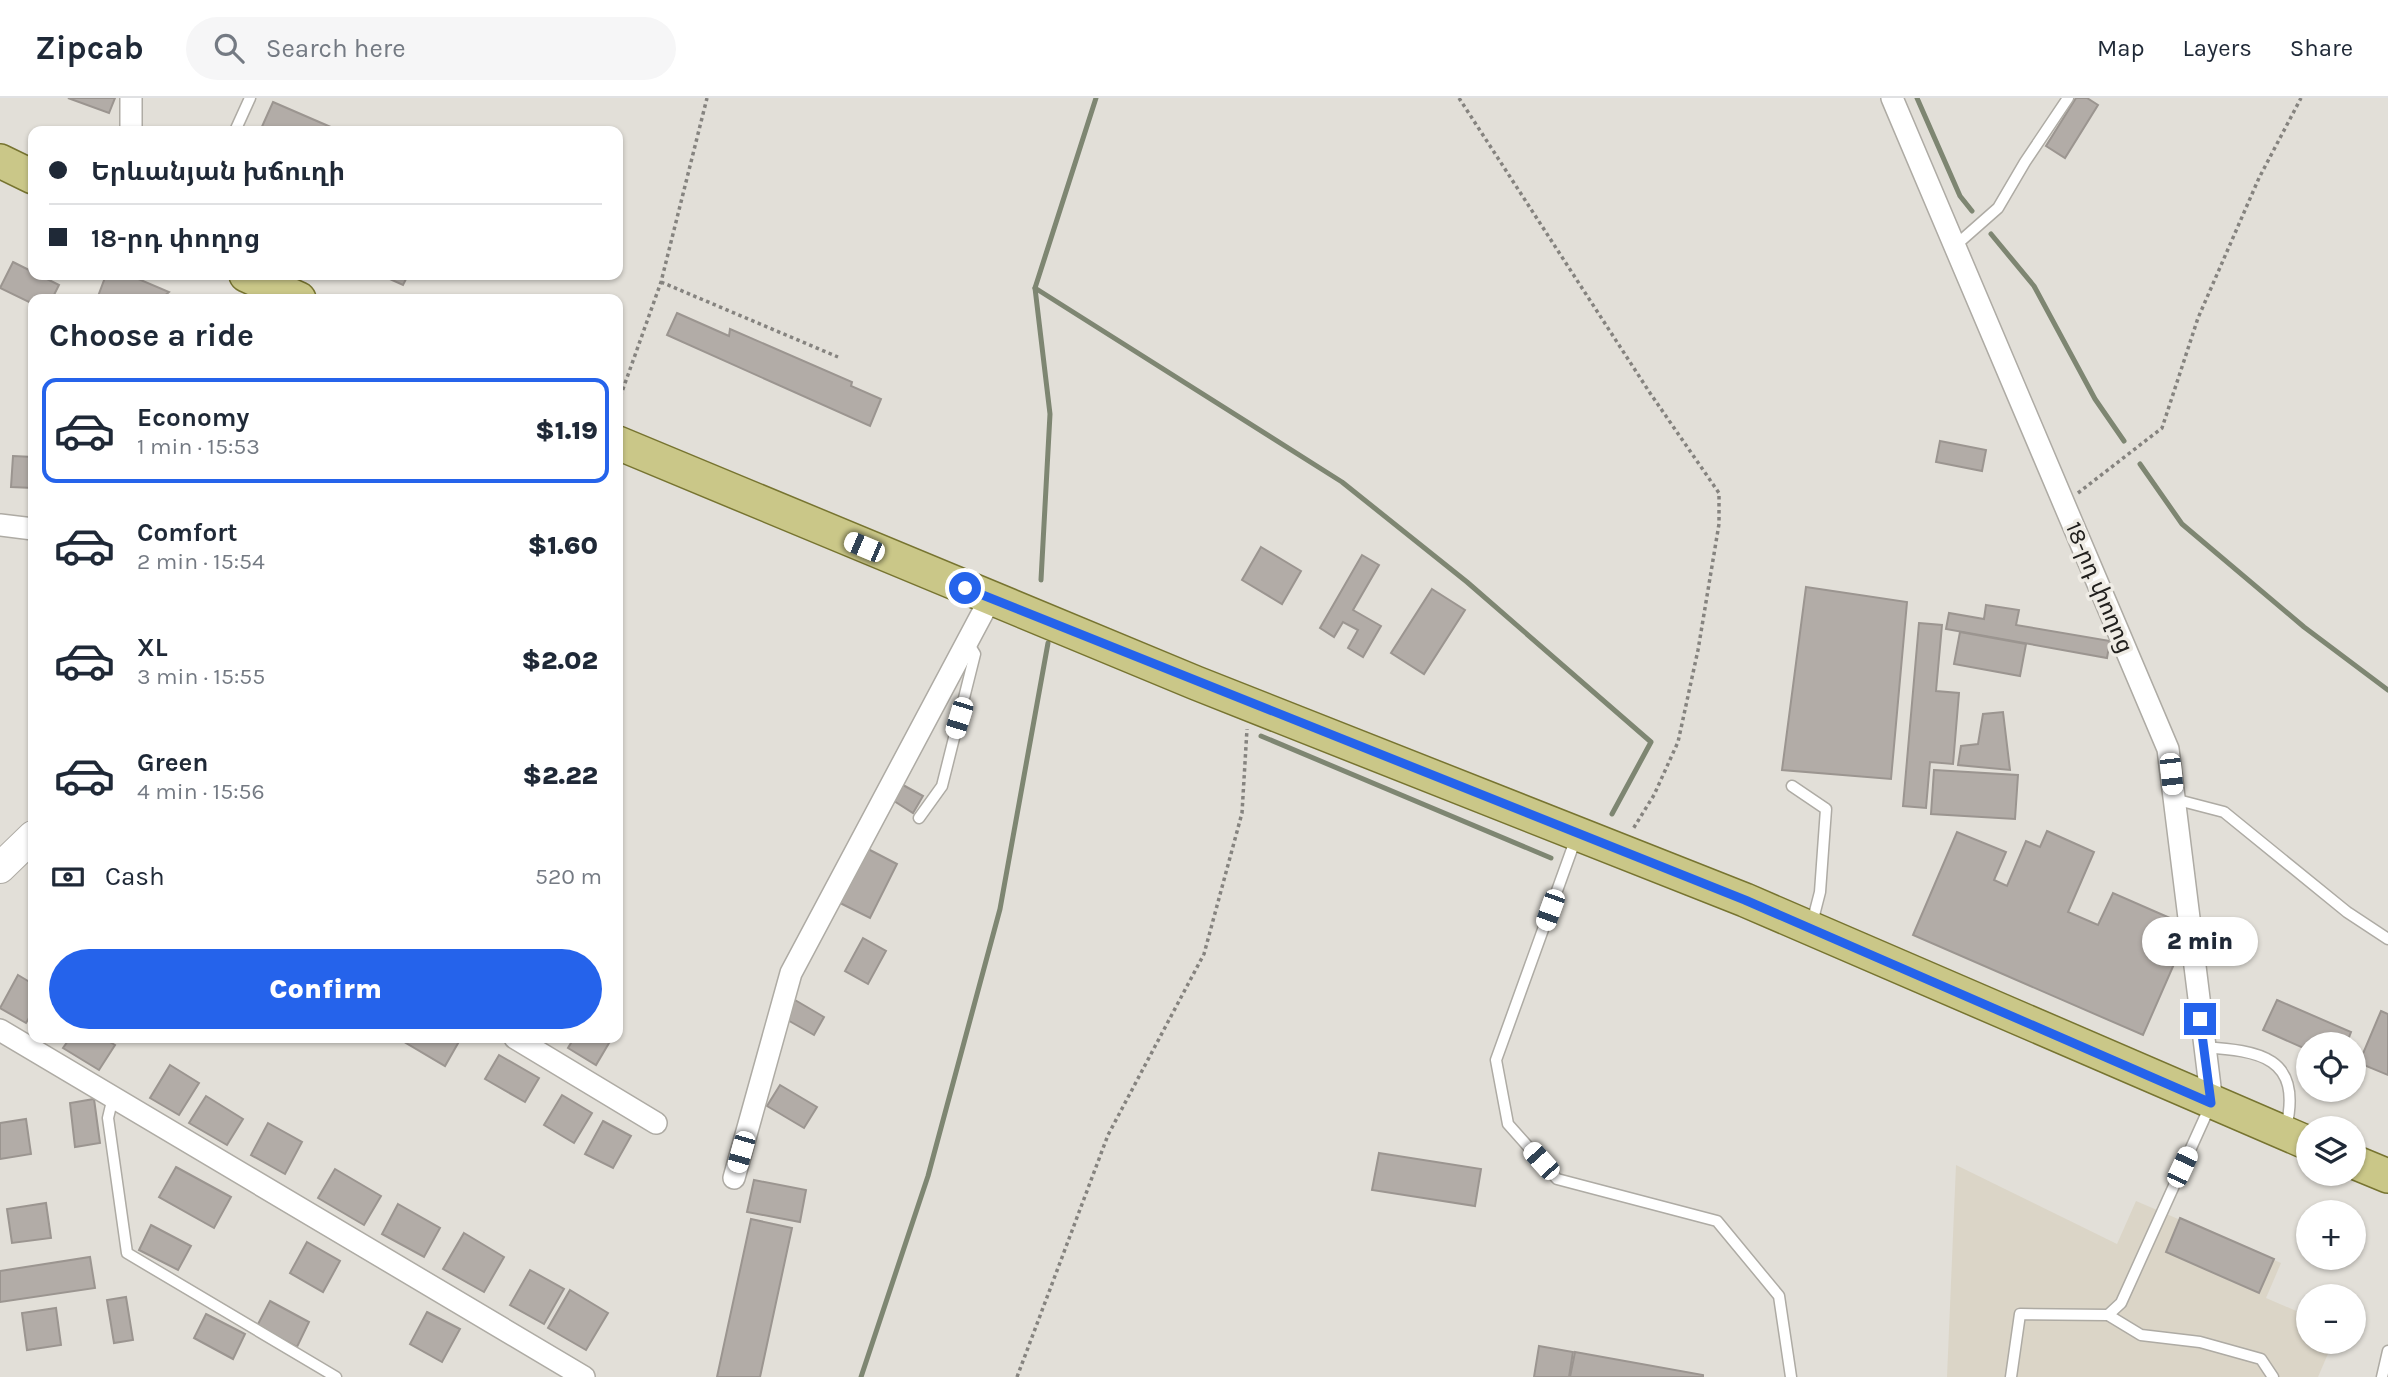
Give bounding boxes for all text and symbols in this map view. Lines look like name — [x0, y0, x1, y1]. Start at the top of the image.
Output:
search box — [186, 17, 676, 80]
text: Zipcab — [35, 29, 144, 67]
icon: search — [210, 29, 248, 67]
text: Search here — [266, 33, 406, 64]
text: Map — [2097, 34, 2145, 62]
text: Layers — [2183, 34, 2252, 62]
text: Share — [2290, 34, 2353, 62]
text: Երևանյան խճուղի — [91, 156, 345, 187]
text: 18-րդ փողոց — [91, 223, 260, 254]
text: Choose a ride — [49, 317, 254, 354]
icon: car — [53, 399, 116, 462]
text: Economy — [137, 402, 249, 433]
text: $1.19 — [535, 415, 598, 446]
text: 1 min · 15:53 — [137, 433, 260, 460]
icon: car — [53, 514, 116, 577]
text: Comfort — [137, 517, 238, 548]
street label: 18-րդ փողոց — [2060, 518, 2139, 657]
car — [841, 529, 888, 565]
text: $1.60 — [528, 530, 598, 561]
text: 2 min · 15:54 — [137, 548, 265, 575]
route start — [949, 572, 981, 604]
icon: car — [53, 629, 116, 692]
text: XL — [137, 632, 168, 663]
text: $2.02 — [522, 645, 598, 676]
text: 3 min · 15:55 — [137, 663, 265, 690]
car — [943, 695, 976, 741]
icon: car — [53, 744, 116, 807]
text: Green — [137, 747, 209, 778]
car — [2159, 752, 2184, 796]
text: $2.22 — [523, 760, 598, 791]
text: 4 min · 15:56 — [137, 778, 265, 805]
icon: cash — [49, 858, 87, 896]
text: Cash — [105, 861, 165, 892]
text: 520 m — [535, 863, 602, 890]
car — [1533, 887, 1568, 933]
callout: 2 min — [2142, 918, 2258, 967]
text: 2 min — [2167, 928, 2233, 955]
button: Confirm — [49, 949, 602, 1029]
route end — [2184, 1003, 2216, 1035]
map controls — [2296, 1032, 2366, 1354]
button: locate — [2296, 1032, 2366, 1102]
button: layers — [2296, 1116, 2366, 1186]
car — [726, 1129, 757, 1175]
car — [1520, 1138, 1563, 1184]
car — [2164, 1144, 2201, 1190]
button: + — [2296, 1200, 2366, 1270]
button: − — [2296, 1284, 2366, 1354]

